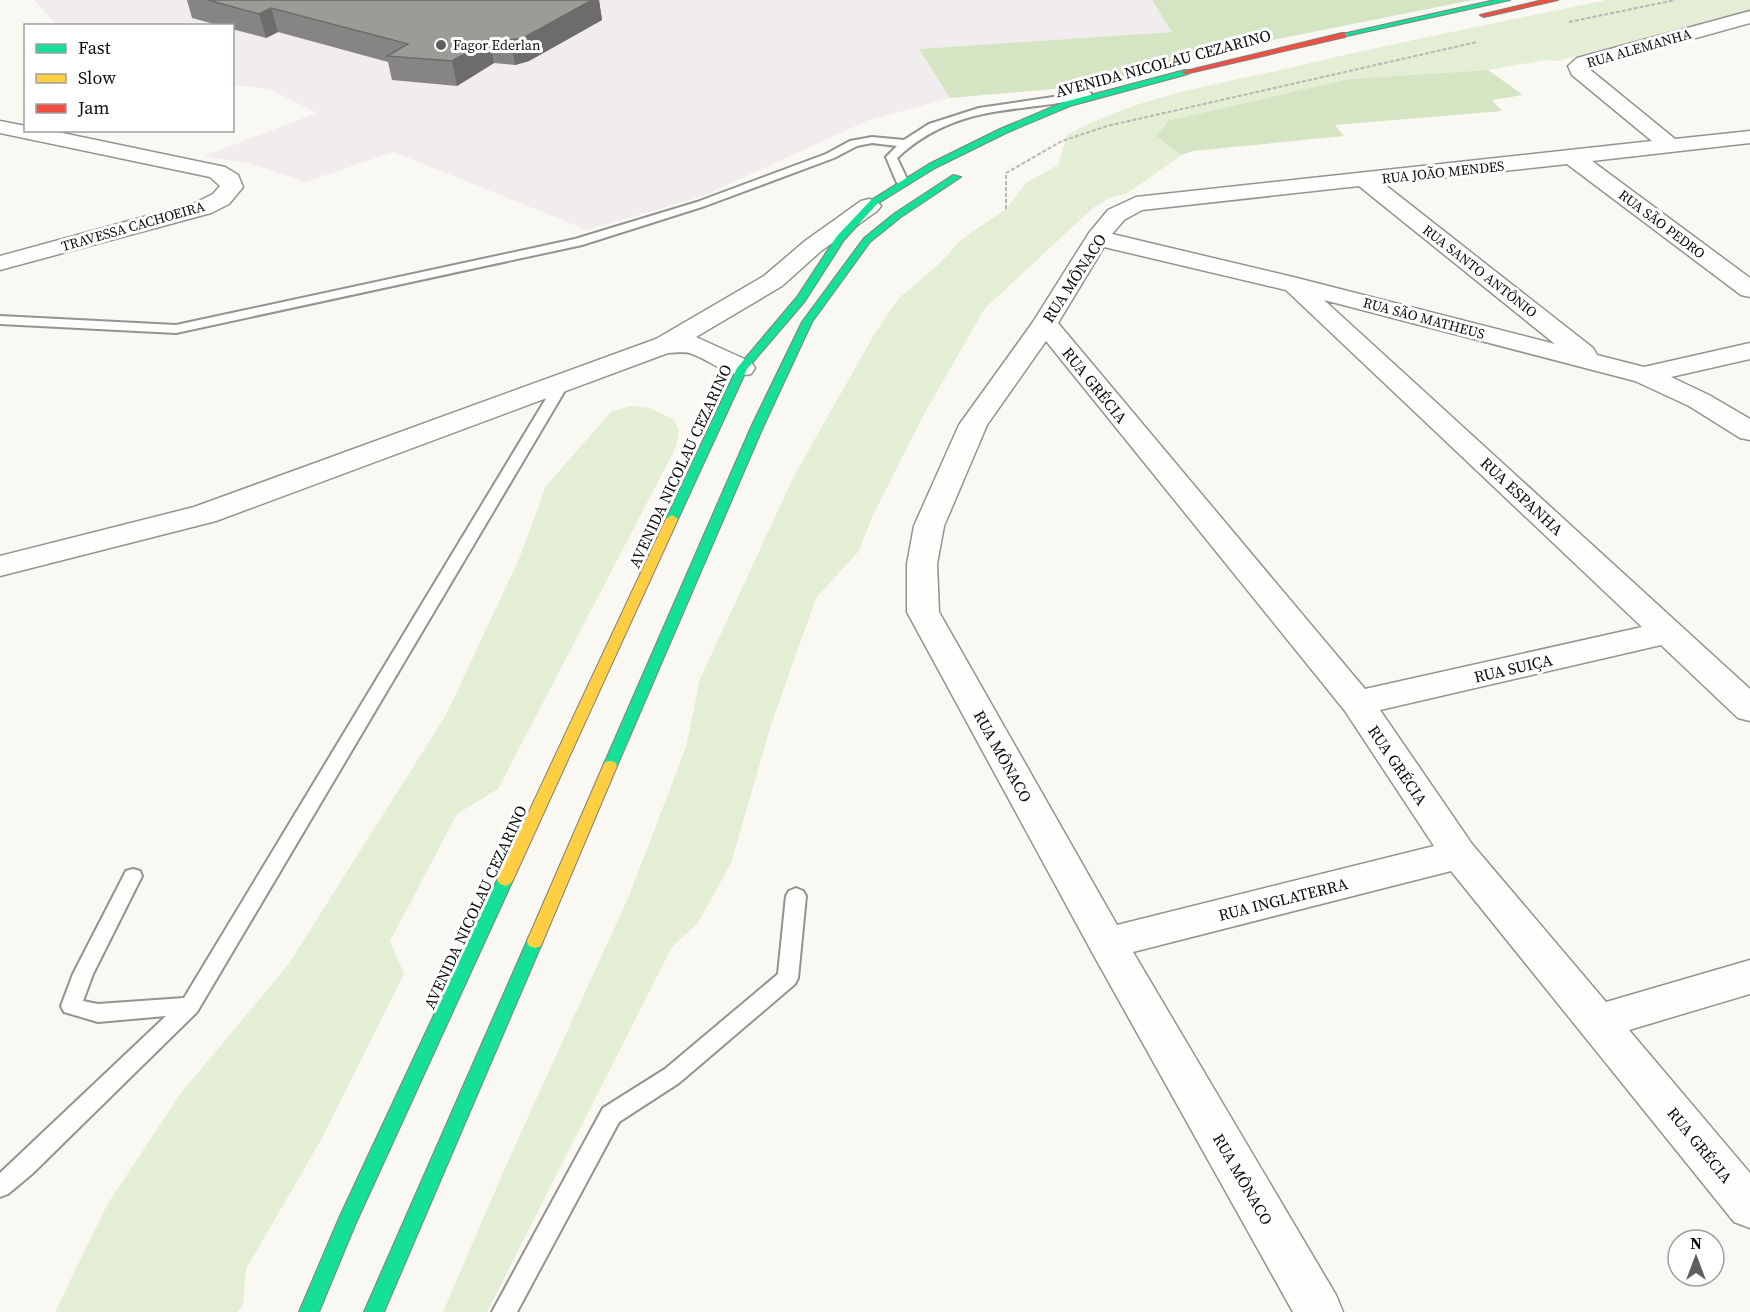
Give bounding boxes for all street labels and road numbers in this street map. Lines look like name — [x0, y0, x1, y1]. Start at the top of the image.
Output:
street label: RUA ALEMANHA — [1584, 23, 1694, 73]
street label: AVENIDA NICOLAU CEZARINO — [1053, 24, 1273, 102]
street label: RUA JOÃO MENDES — [1381, 156, 1505, 188]
street label: RUA SÃO PEDRO — [1614, 185, 1710, 263]
street label: TRAVESSA CACHOEIRA — [59, 196, 208, 256]
street label: RUA SANTO ANTÔNIO — [1419, 220, 1542, 322]
street label: RUA MÔNACO — [1037, 229, 1111, 327]
street label: RUA SÃO MATHEUS — [1361, 292, 1487, 344]
street label: RUA GRÉCIA — [1057, 342, 1133, 428]
street label: AVENIDA NICOLAU CEZARINO — [623, 361, 737, 571]
street label: RUA ESPANHA — [1476, 452, 1569, 540]
street label: RUA SUIÇA — [1472, 648, 1555, 688]
street label: RUA MÔNACO — [969, 706, 1037, 806]
street label: RUA GRÉCIA — [1363, 721, 1433, 810]
street label: AVENIDA NICOLAU CEZARINO — [418, 802, 532, 1012]
street label: RUA INGLATERRA — [1216, 872, 1350, 926]
street label: RUA GRÉCIA — [1662, 1102, 1738, 1188]
street label: RUA MÔNACO — [1208, 1129, 1278, 1229]

